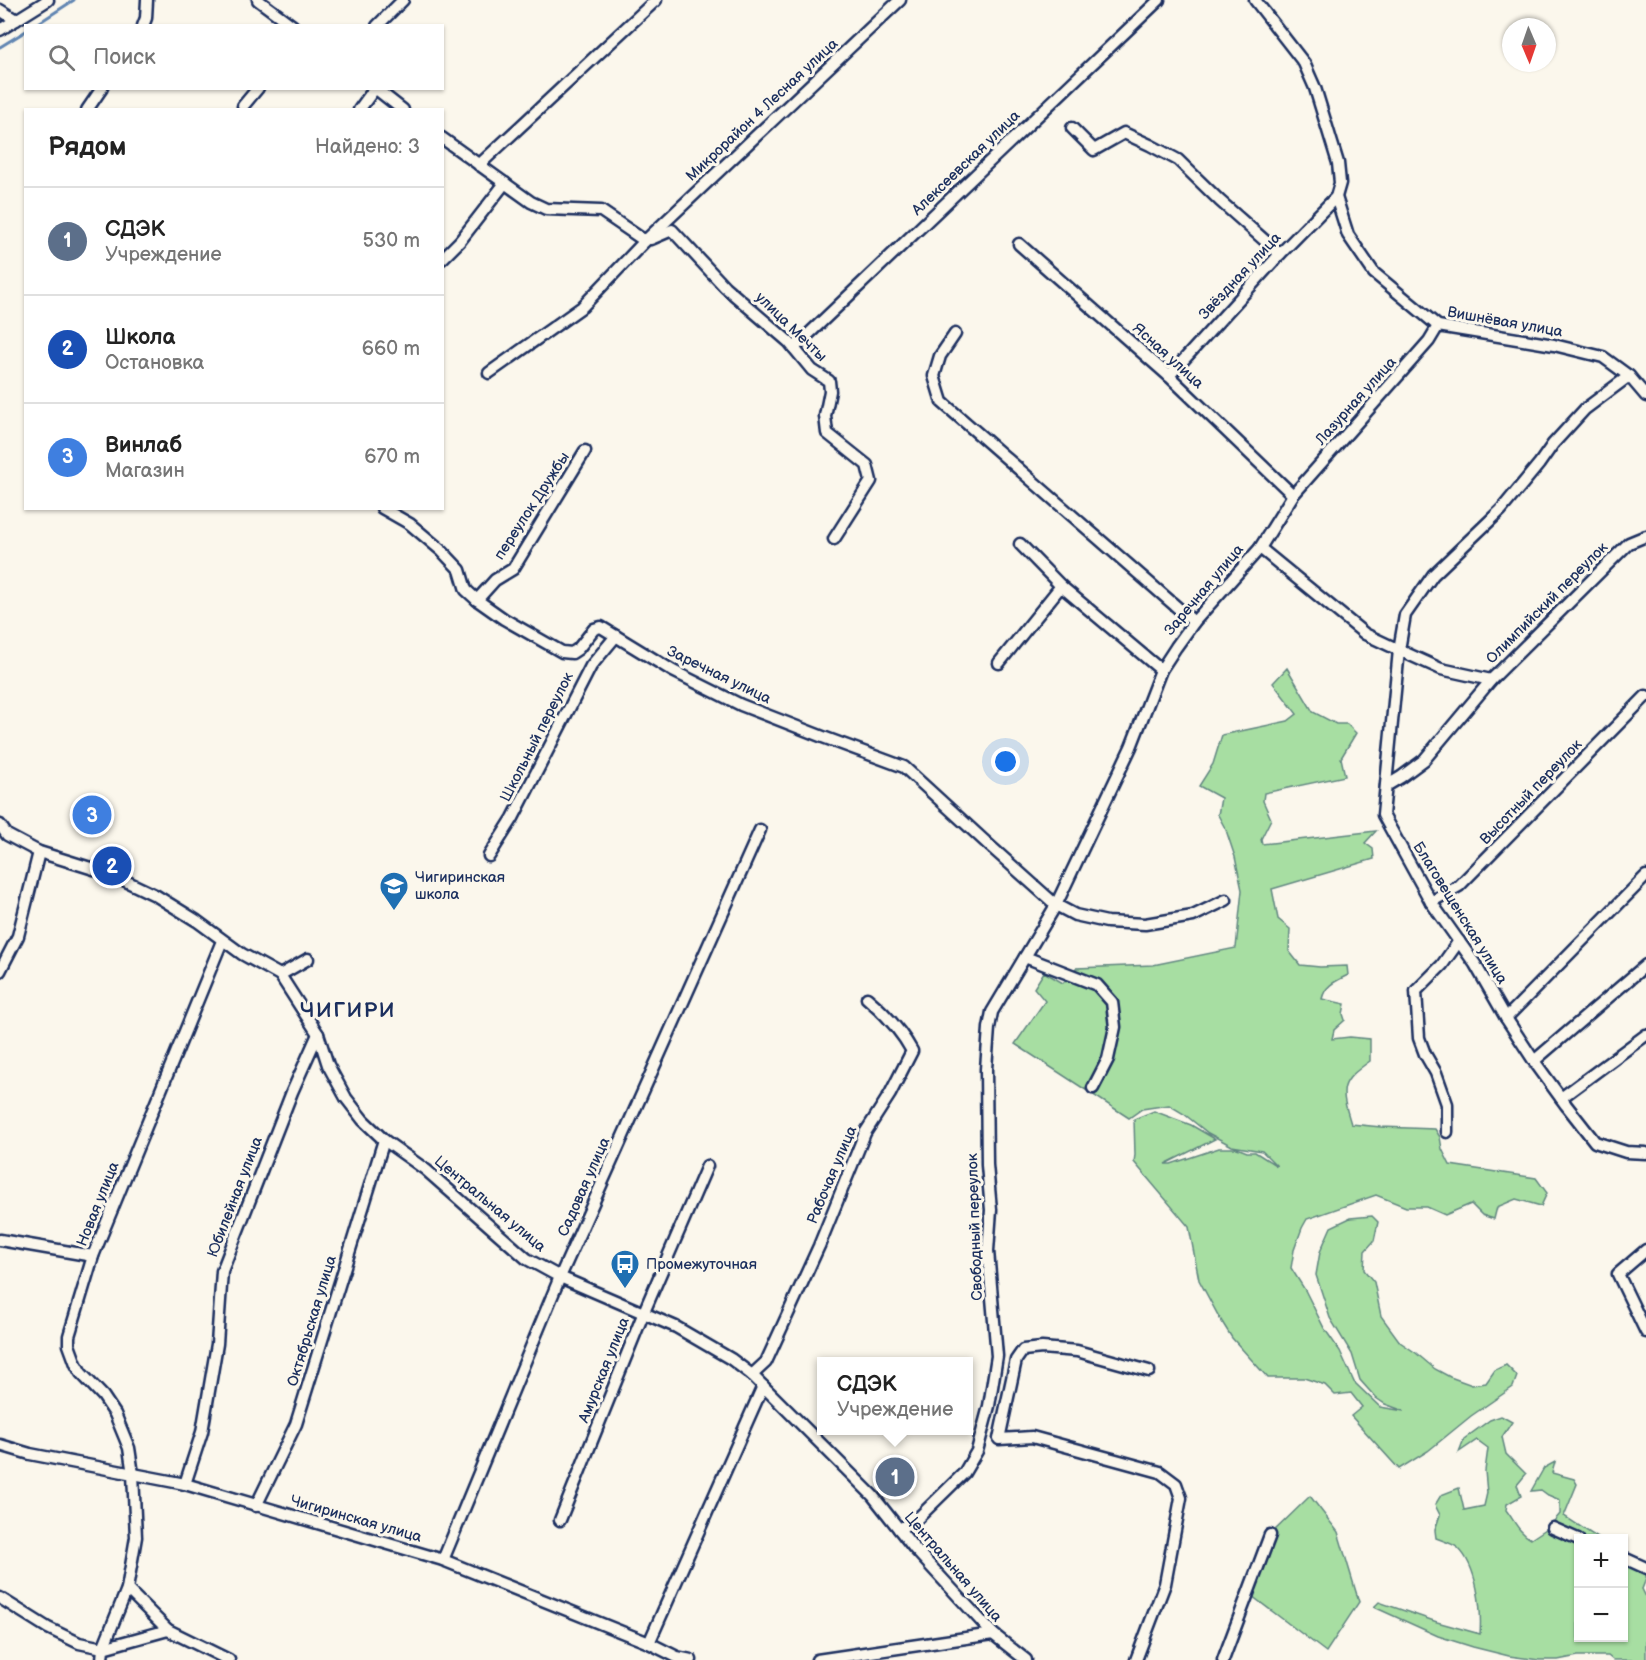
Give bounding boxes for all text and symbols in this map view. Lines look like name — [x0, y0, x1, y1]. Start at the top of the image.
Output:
north arrow — [1502, 18, 1556, 72]
search box — [24, 24, 444, 90]
street label: Микрорайон 4 Лесная улица — [682, 34, 842, 186]
icon: search — [45, 41, 78, 74]
text: Поиск — [93, 44, 156, 71]
street label: Алексеевская улица — [907, 106, 1024, 220]
text: Рядом — [48, 132, 126, 163]
text: Найдено: 3 — [315, 135, 420, 159]
text: СДЭК — [105, 216, 165, 243]
street label: Звёздная улица — [1195, 228, 1285, 324]
text: 1 — [63, 229, 72, 253]
text: 530 m — [363, 229, 420, 253]
text: Учреждение — [105, 243, 222, 267]
street label: улица Мечты — [751, 288, 831, 366]
street label: Вишнёвая улица — [1446, 303, 1564, 342]
street label: Ясная улица — [1129, 319, 1208, 393]
text: Школа — [105, 324, 175, 351]
text: 2 — [62, 337, 73, 361]
text: 660 m — [362, 337, 420, 361]
text: Остановка — [105, 351, 204, 375]
street label: Лазурная улица — [1311, 353, 1401, 450]
text: Винлаб — [105, 432, 182, 459]
text: 3 — [62, 445, 73, 469]
text: 670 m — [364, 445, 420, 469]
street label: переулок Дружбы — [490, 449, 574, 563]
text: Магазин — [105, 459, 185, 483]
street label: Олимпийский переулок — [1482, 538, 1612, 668]
street label: Заречная улица — [1160, 540, 1248, 640]
street label: Заречная улица — [664, 642, 774, 708]
street label: Школьный переулок — [496, 669, 578, 805]
street label: Высотный переулок — [1476, 735, 1586, 849]
your location — [991, 747, 1020, 776]
pin: 3 — [72, 792, 112, 838]
street label: Благовещенская улица — [1408, 838, 1512, 988]
pin: 2 — [92, 844, 132, 888]
place label: Чигиринская школа — [415, 868, 505, 904]
school or university icon: Чигиринская школа — [378, 870, 410, 912]
district label: ЧИГИРИ — [300, 998, 396, 1023]
street label: Рабочая улица — [803, 1123, 861, 1227]
street label: Юбилейная улица — [203, 1134, 267, 1260]
street label: Садовая улица — [554, 1134, 614, 1240]
street label: Центральная улица — [430, 1152, 550, 1256]
street label: Свободный переулок — [963, 1153, 987, 1301]
street label: Новая улица — [72, 1159, 124, 1249]
bus stop icon: Промежуточная — [609, 1248, 641, 1290]
street label: Октябрьская улица — [283, 1253, 341, 1389]
place label: Промежуточная — [646, 1255, 757, 1274]
street label: Амурская улица — [574, 1314, 634, 1426]
popup — [817, 1357, 973, 1435]
text: СДЭК — [837, 1371, 897, 1398]
text: Учреждение — [837, 1398, 953, 1422]
pin: 1 — [876, 1454, 914, 1500]
street label: Чигиринская улица — [288, 1491, 424, 1547]
street label: Центральная улица — [900, 1508, 1006, 1626]
map controls — [1574, 1534, 1628, 1642]
button: + — [1574, 1534, 1628, 1588]
button: − — [1574, 1588, 1628, 1642]

